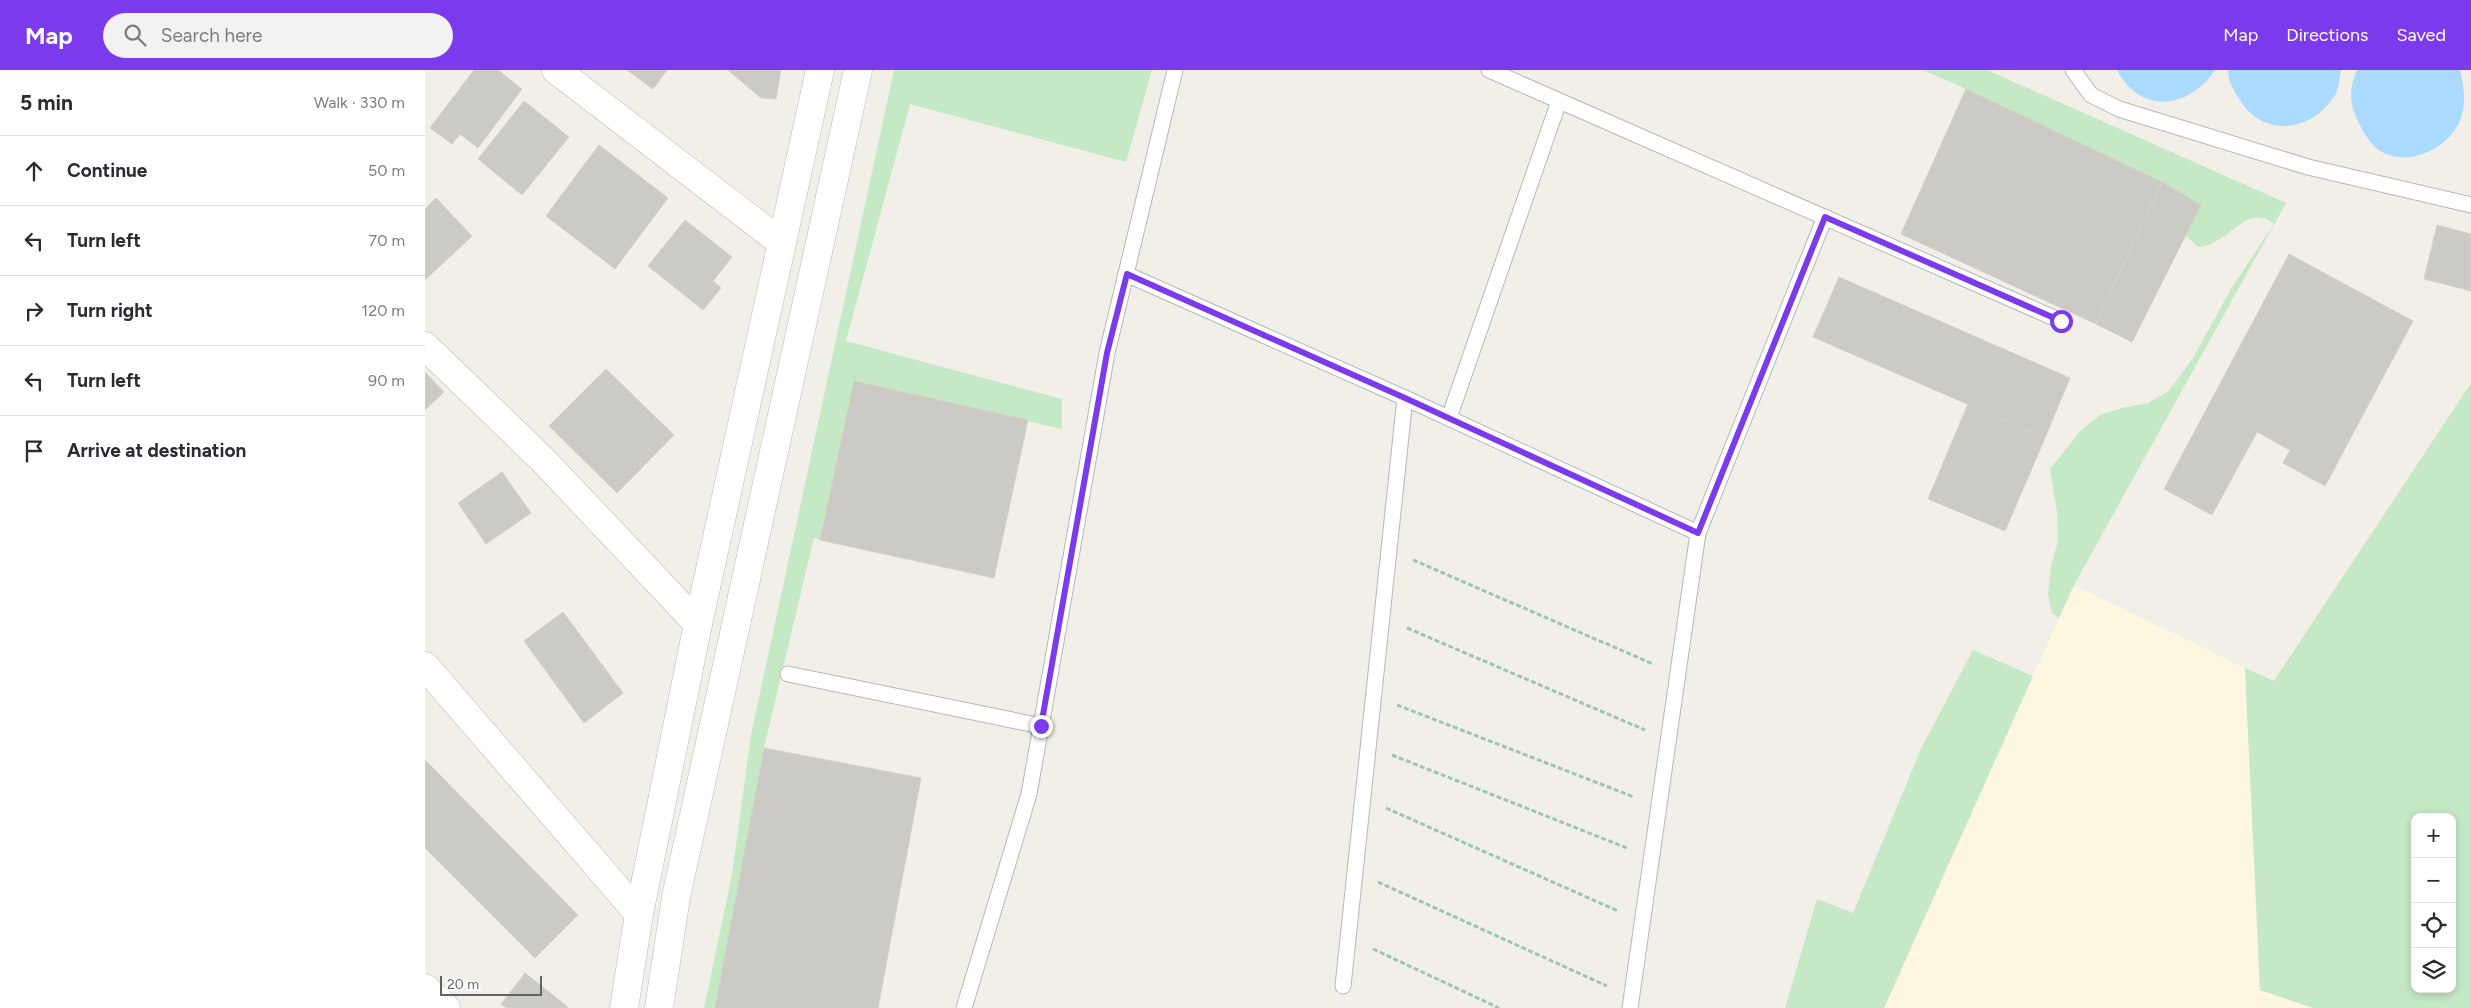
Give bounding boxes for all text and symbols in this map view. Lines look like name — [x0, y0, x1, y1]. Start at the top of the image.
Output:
search box — [103, 13, 453, 58]
text: Map — [25, 21, 73, 50]
icon: search — [121, 21, 149, 49]
text: Search here — [161, 24, 262, 47]
text: Map — [2223, 24, 2258, 46]
text: Directions — [2286, 24, 2368, 46]
text: Saved — [2396, 24, 2446, 46]
text: 5 min — [20, 90, 73, 115]
text: Walk · 330 m — [314, 93, 405, 112]
icon: ahead — [20, 157, 48, 185]
text: Continue — [67, 159, 147, 182]
text: 50 m — [368, 161, 405, 180]
icon: left — [20, 227, 48, 255]
text: Turn left — [67, 229, 141, 252]
text: 70 m — [369, 231, 405, 250]
icon: right — [20, 297, 48, 325]
text: Turn right — [67, 299, 153, 322]
text: 120 m — [362, 301, 405, 320]
route start — [2050, 310, 2073, 333]
icon: left — [20, 367, 48, 395]
text: Turn left — [67, 369, 141, 392]
text: 90 m — [368, 371, 405, 390]
icon: arrive — [20, 437, 48, 465]
text: Arrive at destination — [67, 439, 246, 462]
route end — [1030, 715, 1053, 738]
map controls — [2411, 813, 2456, 993]
button: + — [2411, 813, 2456, 858]
button: − — [2411, 858, 2456, 903]
button: locate — [2411, 903, 2456, 948]
button: layers — [2411, 948, 2456, 993]
scale bar — [440, 973, 543, 996]
text: 20 m — [447, 976, 479, 993]

